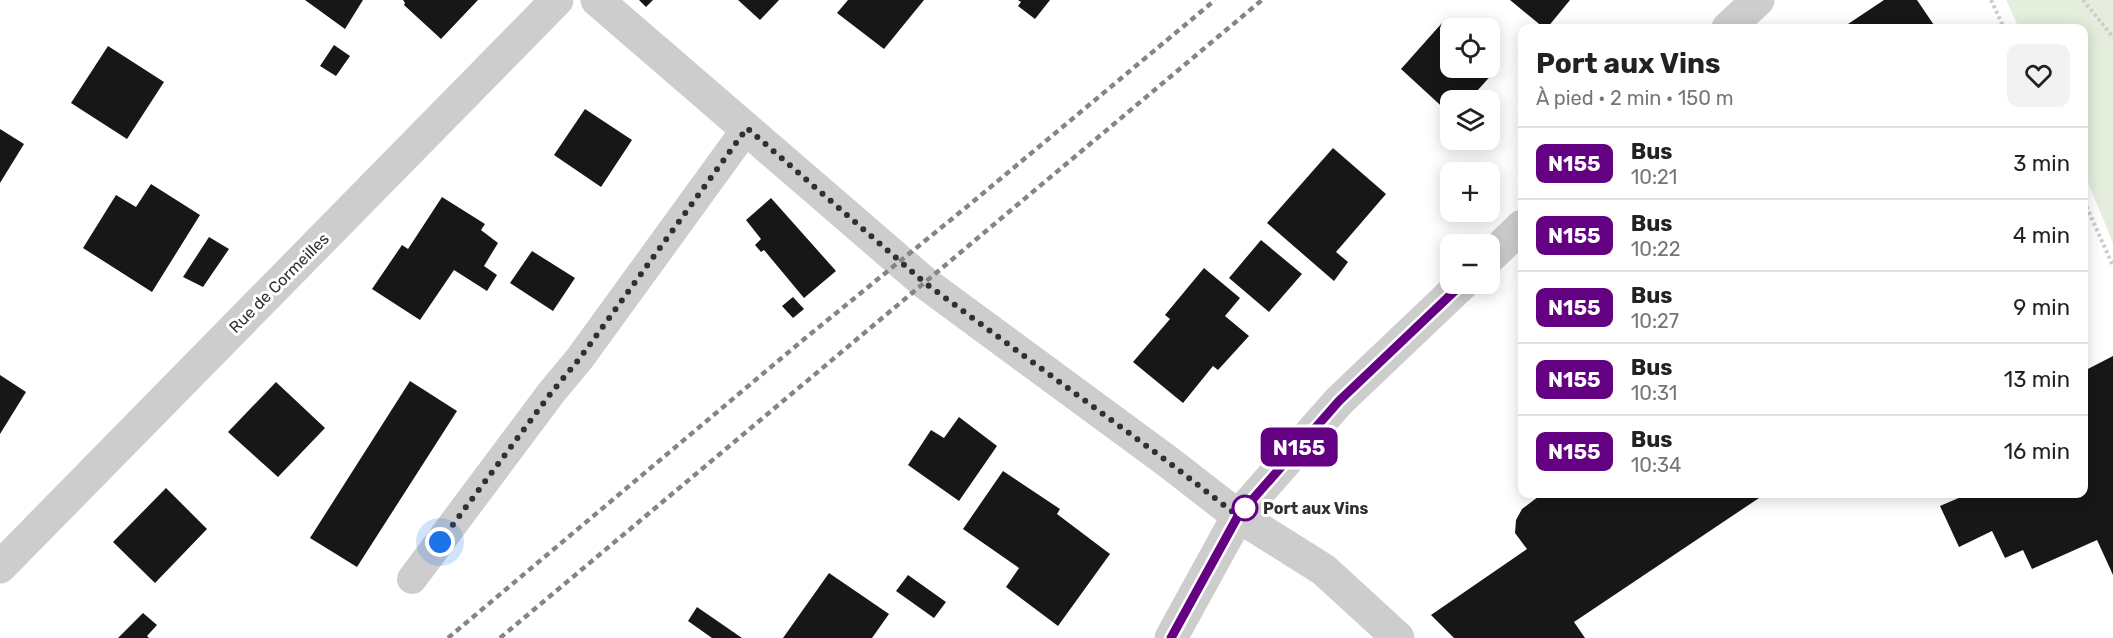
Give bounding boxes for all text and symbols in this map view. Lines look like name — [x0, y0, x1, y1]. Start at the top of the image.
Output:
map controls — [1440, 18, 1500, 294]
button: locate — [1440, 18, 1500, 78]
button: heart — [2007, 44, 2070, 107]
text: Port aux Vins — [1536, 47, 1720, 80]
text: À pied · 2 min · 150 m — [1536, 86, 1734, 110]
button: layers — [1440, 90, 1500, 150]
text: Bus — [1631, 138, 1672, 165]
text: 3 min — [2013, 150, 2070, 177]
text: N155 — [1548, 151, 1601, 176]
button: + — [1440, 162, 1500, 222]
text: 10:21 — [1631, 165, 1677, 189]
text: Bus — [1631, 210, 1672, 237]
text: 4 min — [2013, 222, 2070, 249]
text: N155 — [1548, 223, 1601, 248]
street label: Rue de Cormeilles — [225, 229, 333, 337]
button: − — [1440, 234, 1500, 294]
text: 10:22 — [1631, 237, 1681, 261]
text: Bus — [1631, 282, 1672, 309]
text: 9 min — [2013, 294, 2070, 321]
text: N155 — [1548, 295, 1601, 320]
text: 10:27 — [1631, 309, 1679, 333]
text: Bus — [1631, 354, 1672, 381]
text: 13 min — [2004, 366, 2070, 393]
text: N155 — [1548, 367, 1601, 392]
text: 10:31 — [1631, 381, 1677, 405]
text: Bus — [1631, 426, 1672, 453]
line badge: N155 — [1257, 428, 1341, 466]
text: N155 — [1273, 435, 1325, 460]
text: 16 min — [2004, 438, 2070, 465]
text: N155 — [1548, 439, 1601, 464]
text: 10:34 — [1631, 453, 1682, 477]
marker: Port aux Vins — [1232, 495, 1258, 521]
place label: Port aux Vins — [1263, 499, 1369, 518]
your location — [425, 527, 455, 557]

